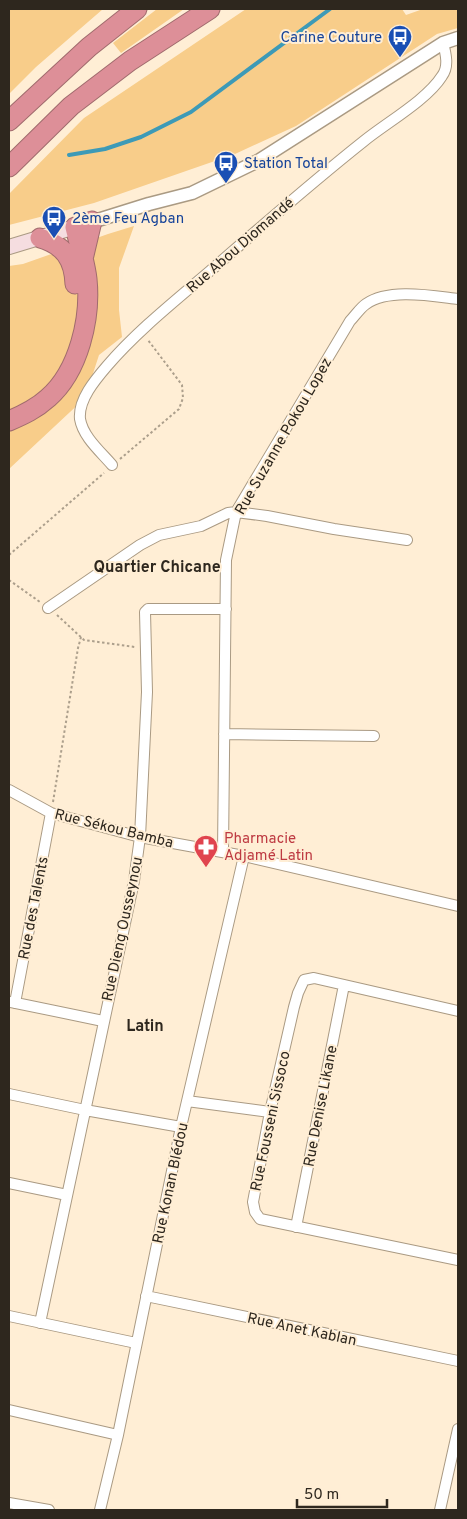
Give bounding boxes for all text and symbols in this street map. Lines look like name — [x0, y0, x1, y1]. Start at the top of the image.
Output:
bus stop icon: Carine Couture — [387, 24, 413, 58]
place label: Carine Couture — [280, 29, 382, 48]
bus stop icon: Station Total — [213, 150, 239, 184]
place label: Station Total — [244, 155, 328, 174]
street label: Rue Abou Diomandé — [183, 194, 299, 298]
bus stop icon: 2ème Feu Agban — [41, 205, 67, 239]
place label: 2ème Feu Agban — [72, 210, 184, 229]
street label: Rue Suzanne Pokou Lopez — [231, 355, 337, 519]
district label: Quartier Chicane — [93, 558, 221, 578]
street label: Rue Sékou Bamba — [52, 806, 175, 853]
place label: Pharmacie Adjamé Latin — [224, 830, 313, 866]
pharmacy icon: Pharmacie Adjamé Latin — [193, 834, 219, 868]
street label: Rue des Talents — [15, 855, 54, 961]
street label: Rue Dieng Ousseynou — [99, 855, 148, 1003]
district label: Latin — [126, 1017, 164, 1037]
street label: Rue Denise Likane — [300, 1044, 343, 1169]
street label: Rue Fousseni Sissoco — [247, 1049, 296, 1193]
street label: Rue Konan Blédou — [149, 1121, 194, 1246]
street label: Rue Anet Kablan — [245, 1310, 358, 1351]
scale bar — [297, 1476, 387, 1508]
text: 50 m — [304, 1486, 339, 1505]

